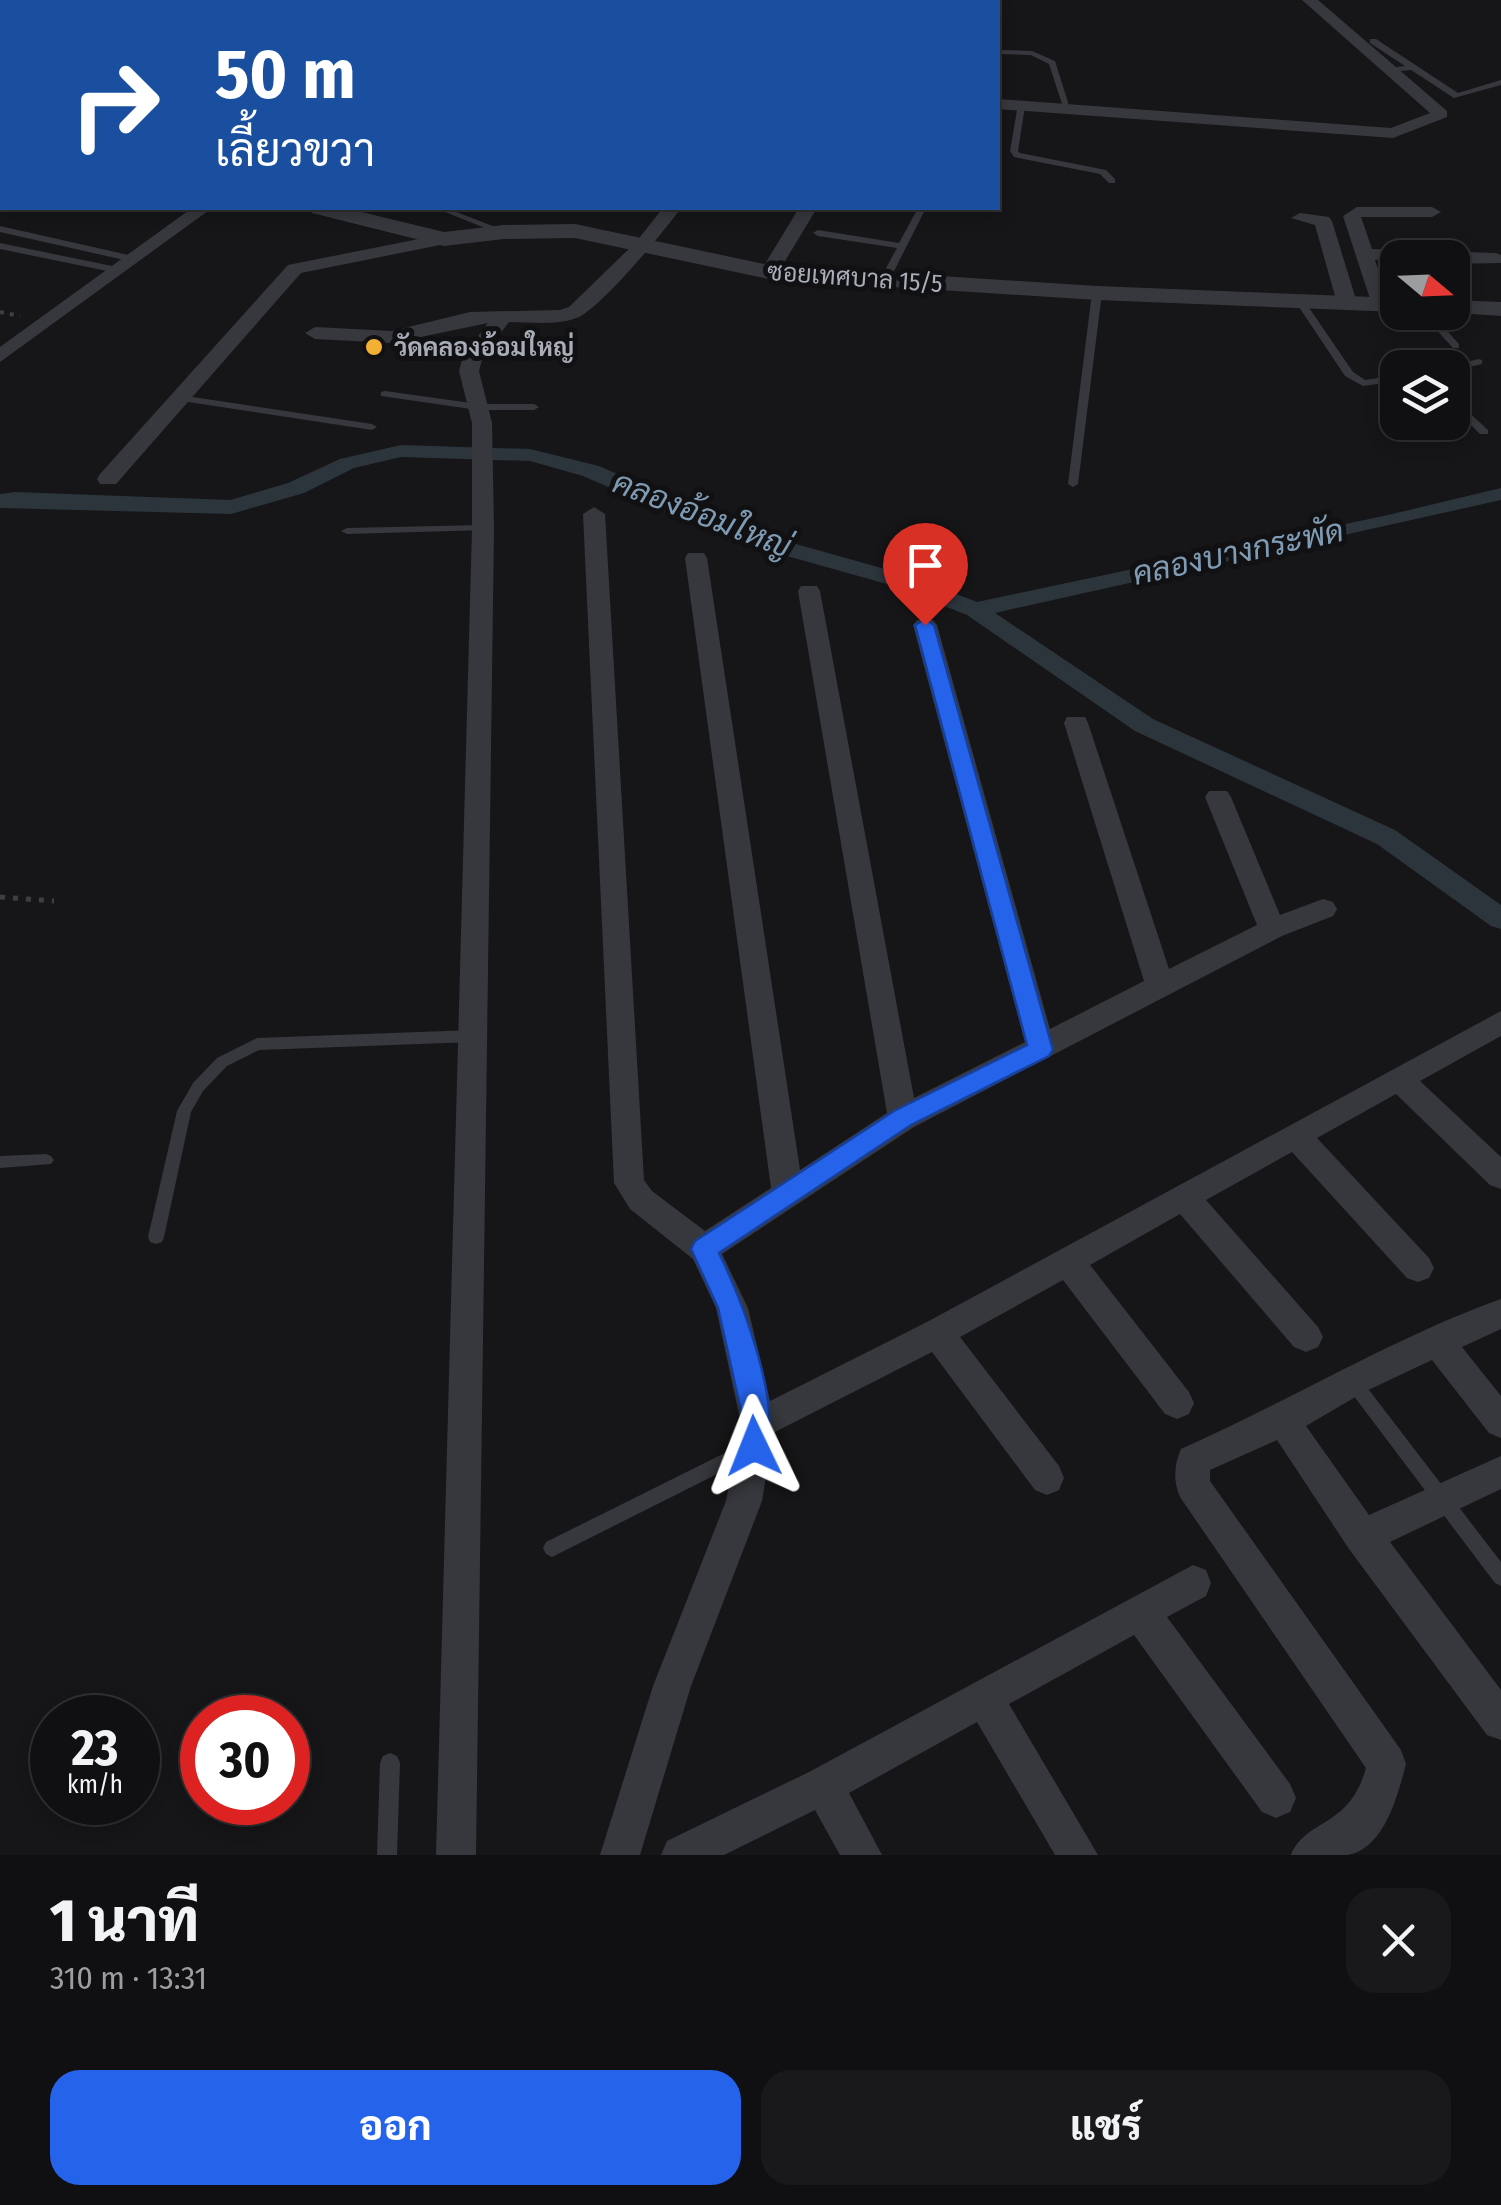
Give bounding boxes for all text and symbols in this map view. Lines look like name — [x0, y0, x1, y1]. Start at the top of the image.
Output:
text: 50 m — [215, 33, 356, 117]
icon: right — [50, 40, 180, 170]
text: เลี้ยวขวา — [215, 124, 375, 178]
north arrow — [1380, 240, 1470, 330]
map controls — [1380, 240, 1470, 440]
street label: ซอยเทศบาล 15/5 — [766, 257, 944, 299]
place label: วัดคลองอ้อมใหญ่ — [394, 330, 574, 363]
marker: วัดคลองอ้อมใหญ่ — [363, 336, 385, 358]
button: layers — [1380, 350, 1470, 440]
water label: คลองอ้อมใหญ่ — [608, 461, 799, 566]
water label: คลองบางกระพัด — [1129, 511, 1347, 593]
pin — [883, 523, 968, 626]
icon: arrive — [898, 538, 953, 593]
position arrow — [702, 1394, 806, 1498]
speed limit sign: 30 — [180, 1695, 310, 1825]
text: 23 — [72, 1718, 118, 1778]
text: km/h — [67, 1770, 123, 1800]
text: 1 นาที — [50, 1885, 199, 1957]
button: close — [1346, 1888, 1451, 1993]
text: 310 m · 13:31 — [50, 1959, 207, 1997]
button: ออก — [50, 2070, 741, 2185]
button: แชร์ — [761, 2070, 1451, 2185]

